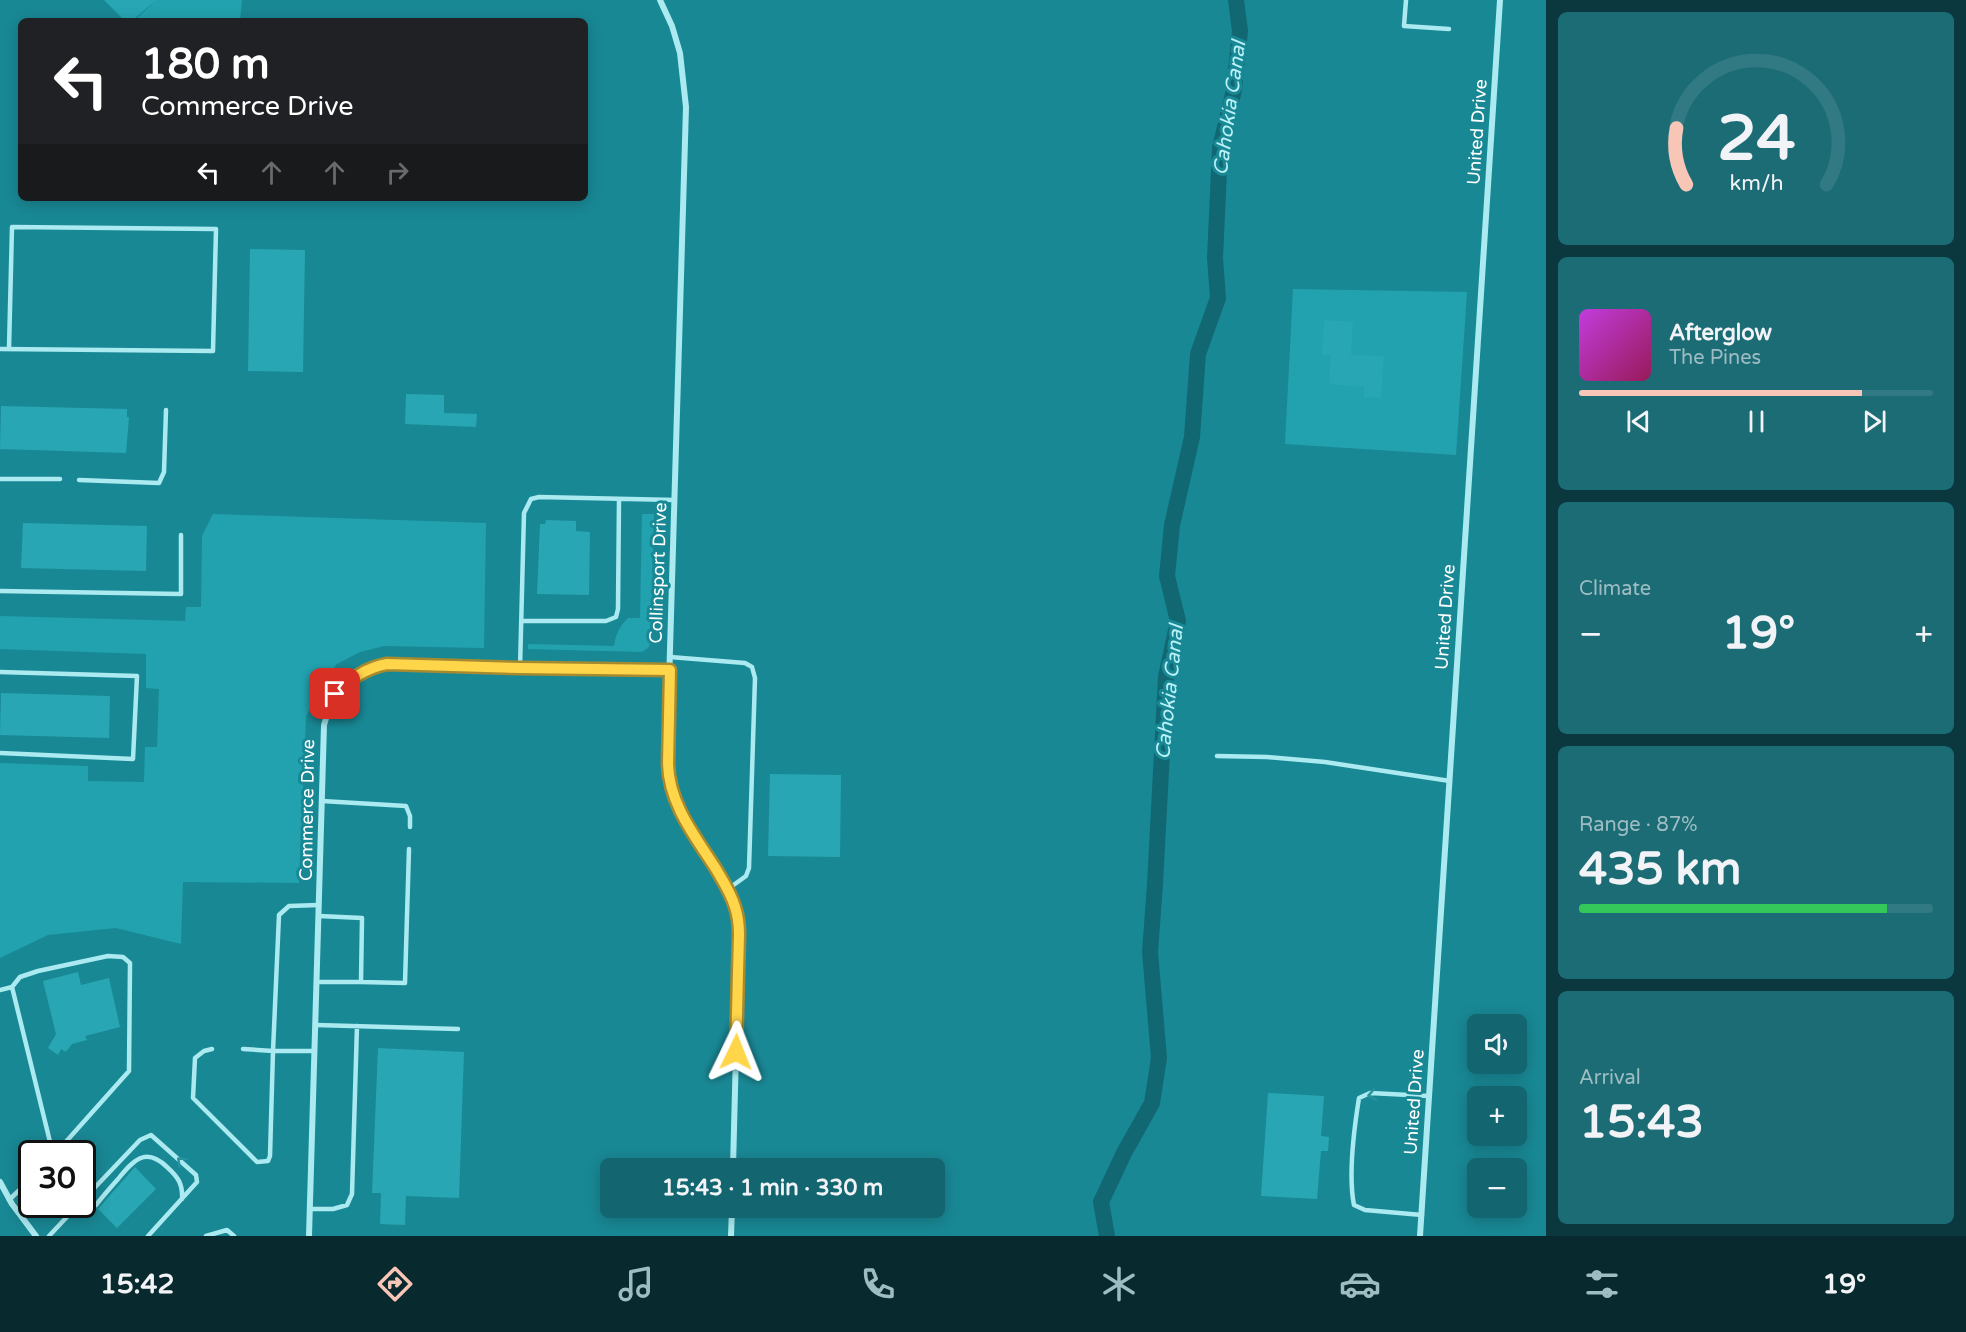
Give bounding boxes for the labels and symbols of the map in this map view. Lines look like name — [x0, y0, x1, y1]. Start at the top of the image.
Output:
water label: Cahokia Canal — [1209, 37, 1252, 177]
street label: United Drive — [1462, 78, 1492, 186]
street label: Collinsport Drive — [645, 502, 671, 644]
street label: United Drive — [1430, 563, 1460, 671]
water label: Cahokia Canal — [1151, 622, 1189, 761]
pin — [309, 668, 360, 719]
street label: Commerce Drive — [295, 739, 319, 881]
position arrow — [704, 1020, 768, 1084]
street label: United Drive — [1399, 1048, 1429, 1156]
one-way arrow — [1367, 1089, 1377, 1101]
speed limit sign: 30 — [18, 1140, 96, 1218]
one-way arrow — [177, 1157, 187, 1168]

